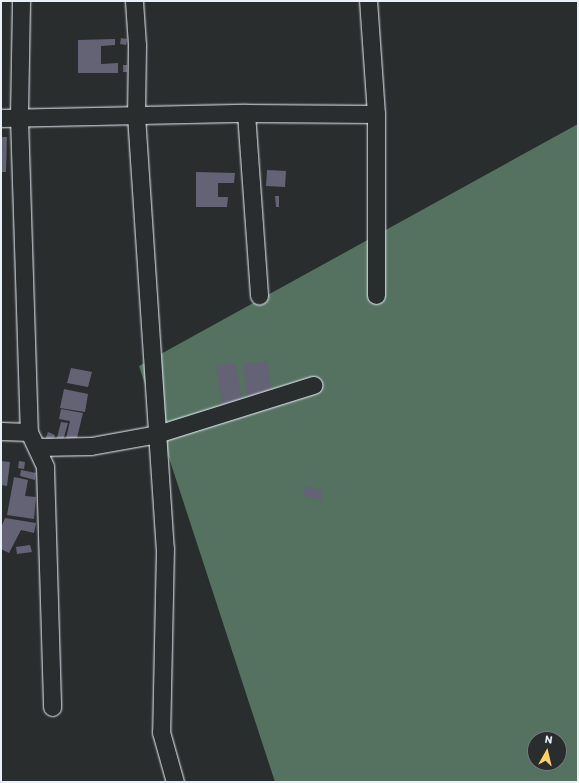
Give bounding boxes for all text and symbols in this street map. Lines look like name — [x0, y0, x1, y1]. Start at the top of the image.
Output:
north arrow — [527, 731, 567, 771]
text: N — [544, 733, 553, 747]

